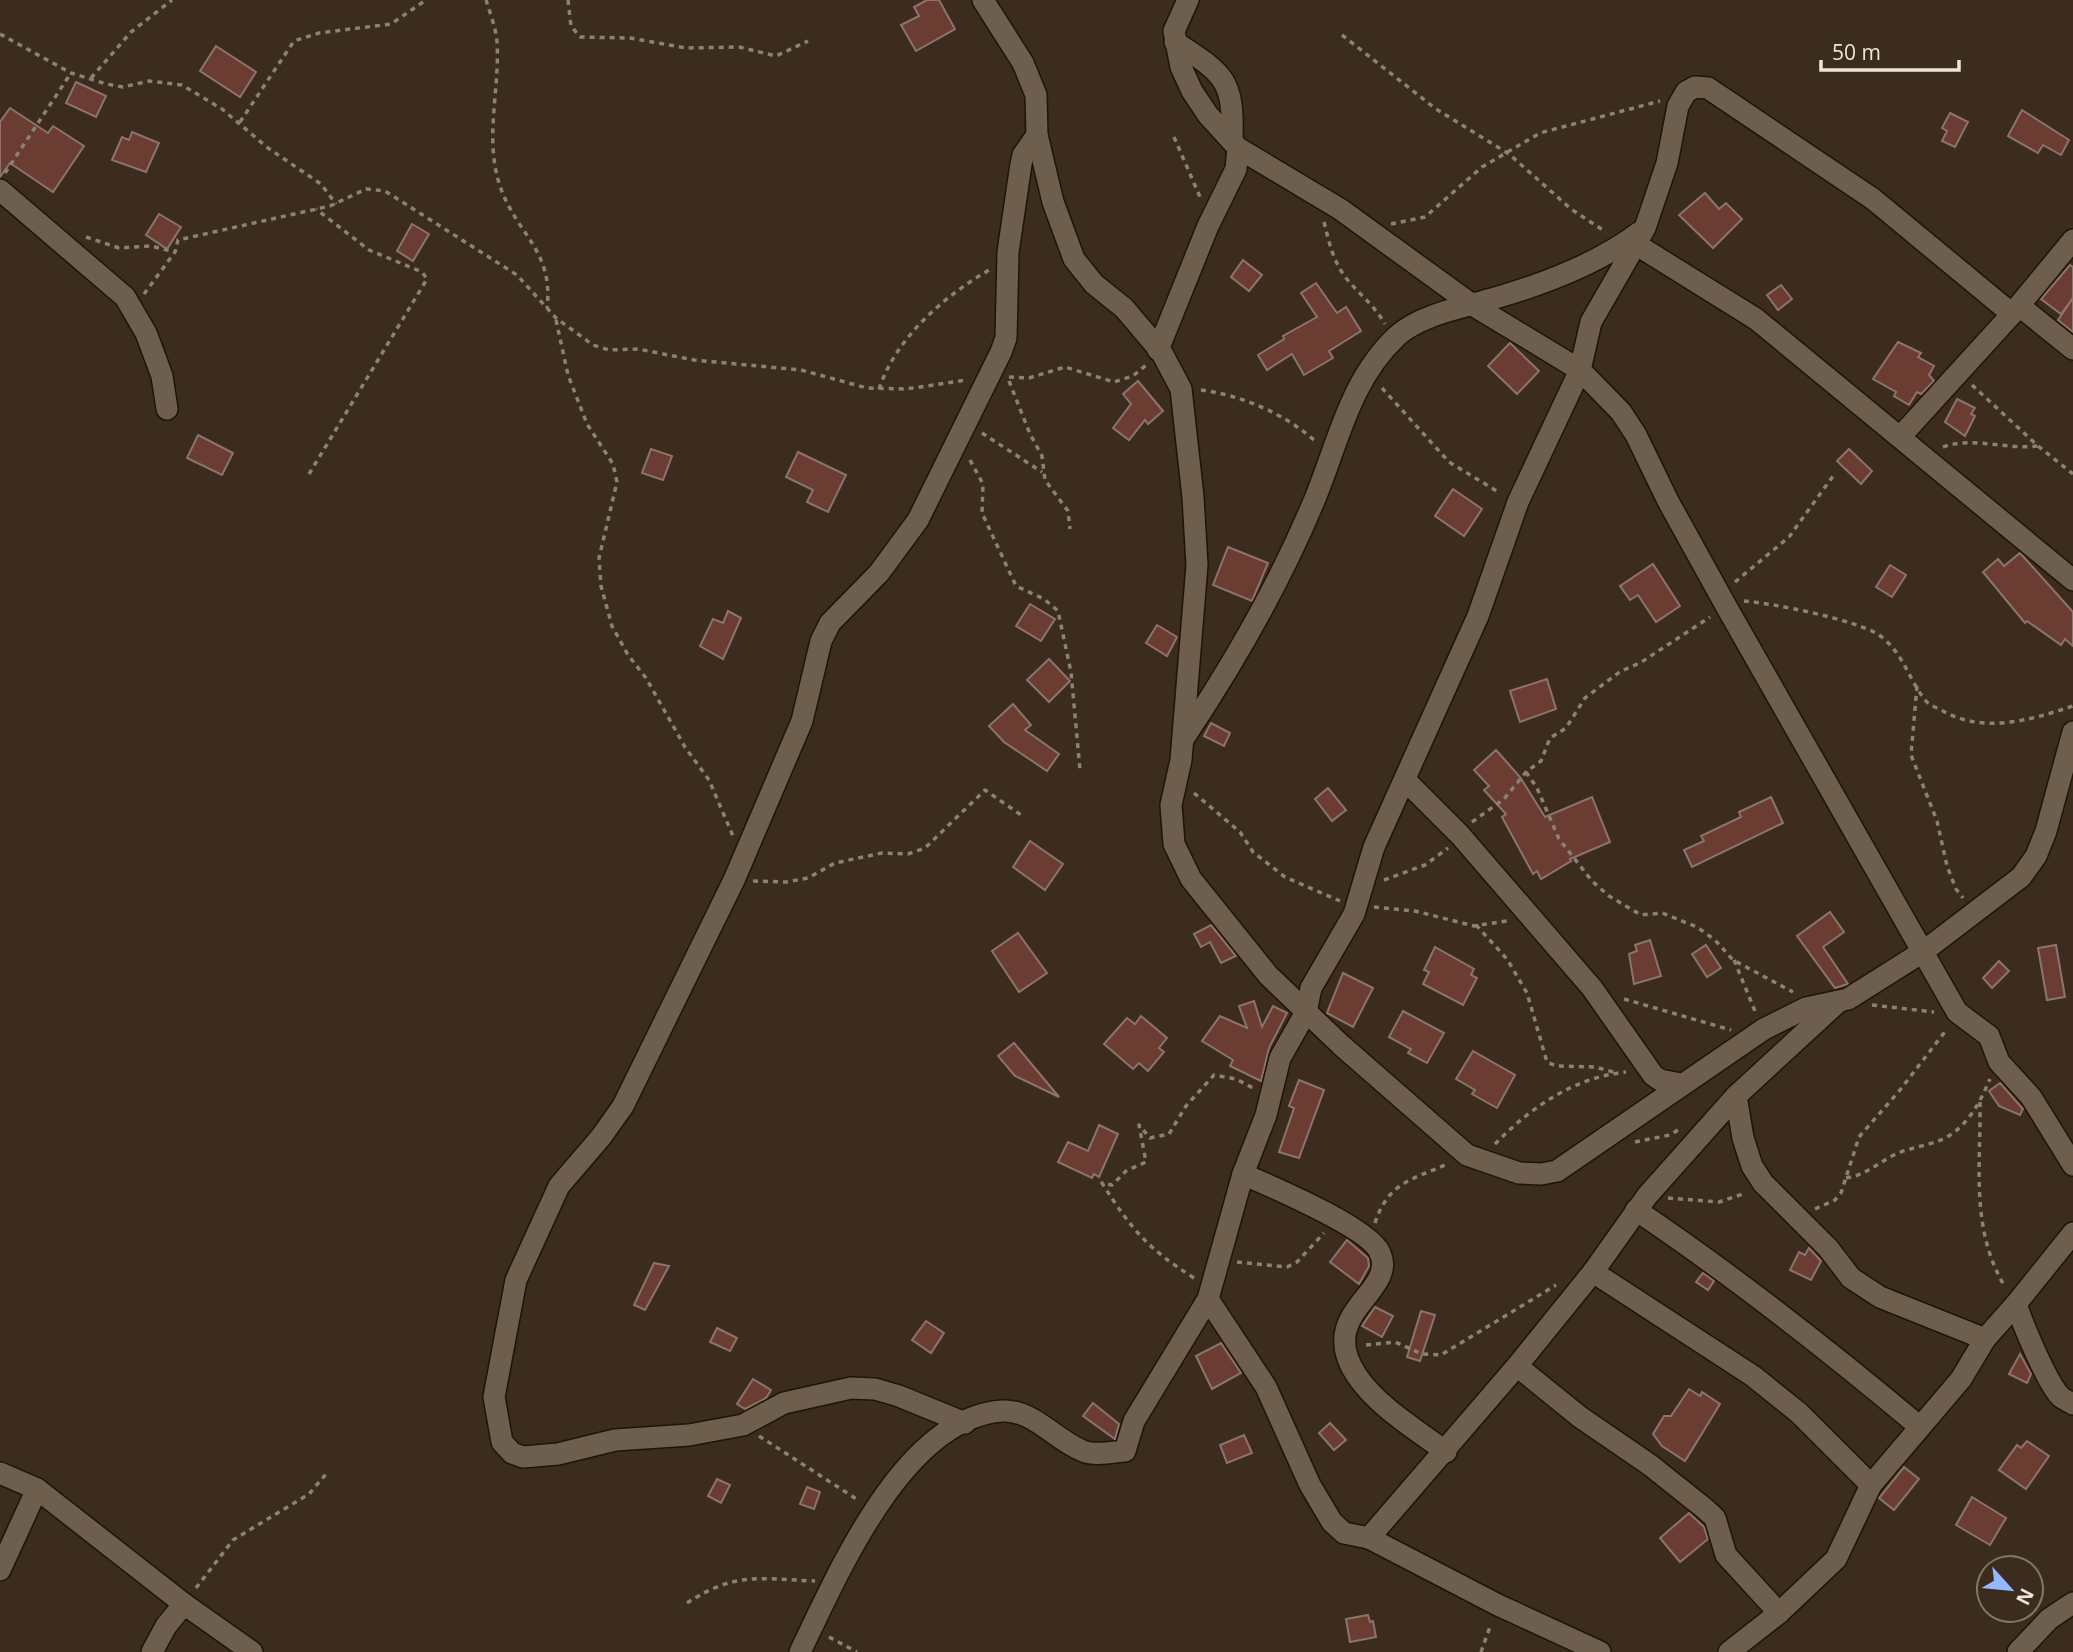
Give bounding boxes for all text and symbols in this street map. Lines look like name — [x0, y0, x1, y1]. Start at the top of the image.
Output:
scale bar — [1821, 28, 1959, 72]
text: 50 m — [1832, 38, 1881, 66]
north arrow — [1975, 1554, 2045, 1624]
text: N — [2010, 1584, 2040, 1610]

